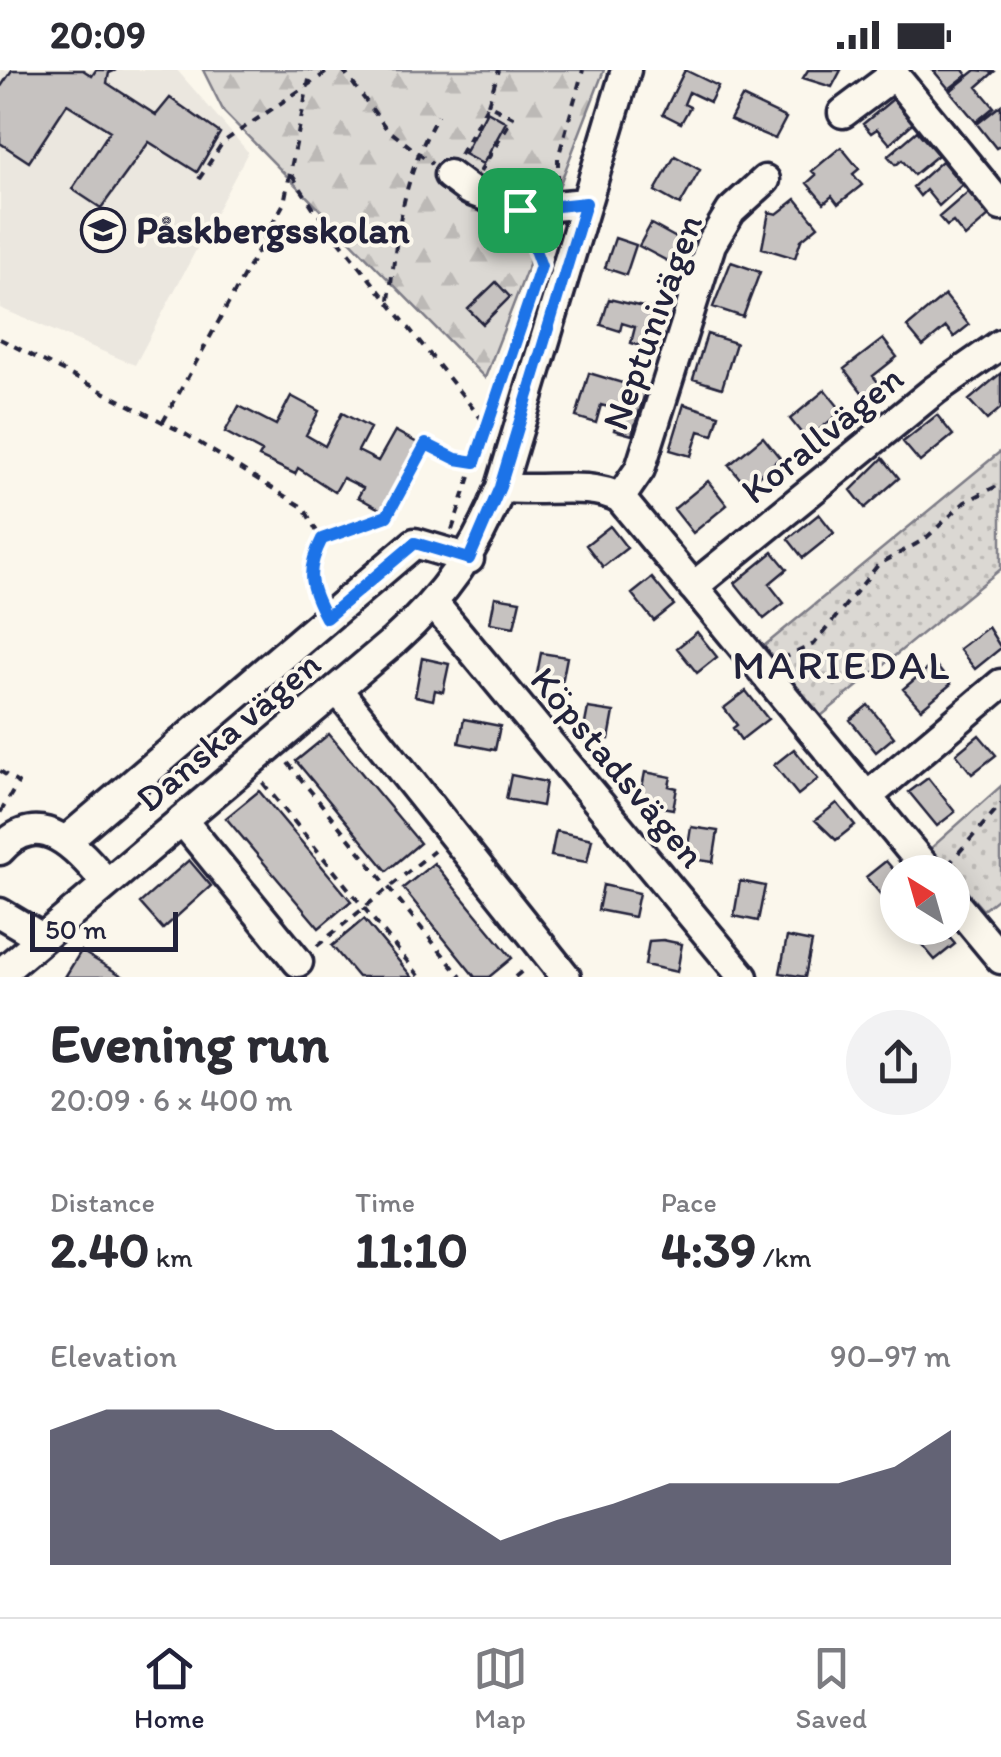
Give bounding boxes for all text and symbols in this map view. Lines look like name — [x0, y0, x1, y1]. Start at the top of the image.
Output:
text: 20:09 — [50, 12, 146, 58]
pin — [478, 168, 563, 253]
icon: arrive — [493, 183, 548, 238]
school or university icon: Påskbergsskolan — [80, 207, 126, 253]
place label: Påskbergsskolan — [136, 207, 410, 253]
street label: Neptunivägen — [592, 208, 712, 436]
street label: Korallvägen — [732, 355, 912, 513]
district label: MARIEDAL — [732, 639, 952, 690]
street label: Danska vägen — [126, 641, 330, 821]
street label: Köpstadsvägen — [521, 657, 715, 877]
north arrow — [880, 855, 970, 945]
map controls — [880, 855, 970, 945]
scale bar — [30, 907, 178, 951]
text: 50 m — [45, 912, 107, 946]
text: Evening run — [50, 1010, 329, 1076]
button: share — [846, 1010, 951, 1115]
text: 20:09 · 6 × 400 m — [50, 1081, 293, 1119]
text: Distance — [50, 1185, 155, 1219]
text: Time — [355, 1185, 415, 1219]
text: Pace — [661, 1185, 717, 1219]
text: 2.40 — [50, 1219, 149, 1280]
text: 11:10 — [355, 1219, 468, 1280]
text: 4:39 — [661, 1219, 756, 1280]
text: km — [149, 1240, 193, 1274]
text: /km — [756, 1240, 811, 1274]
text: Elevation — [50, 1337, 177, 1375]
text: 90–97 m — [830, 1337, 951, 1375]
tab: Home — [134, 1641, 205, 1735]
tab: Map — [473, 1641, 528, 1735]
tab: Saved — [796, 1641, 867, 1735]

